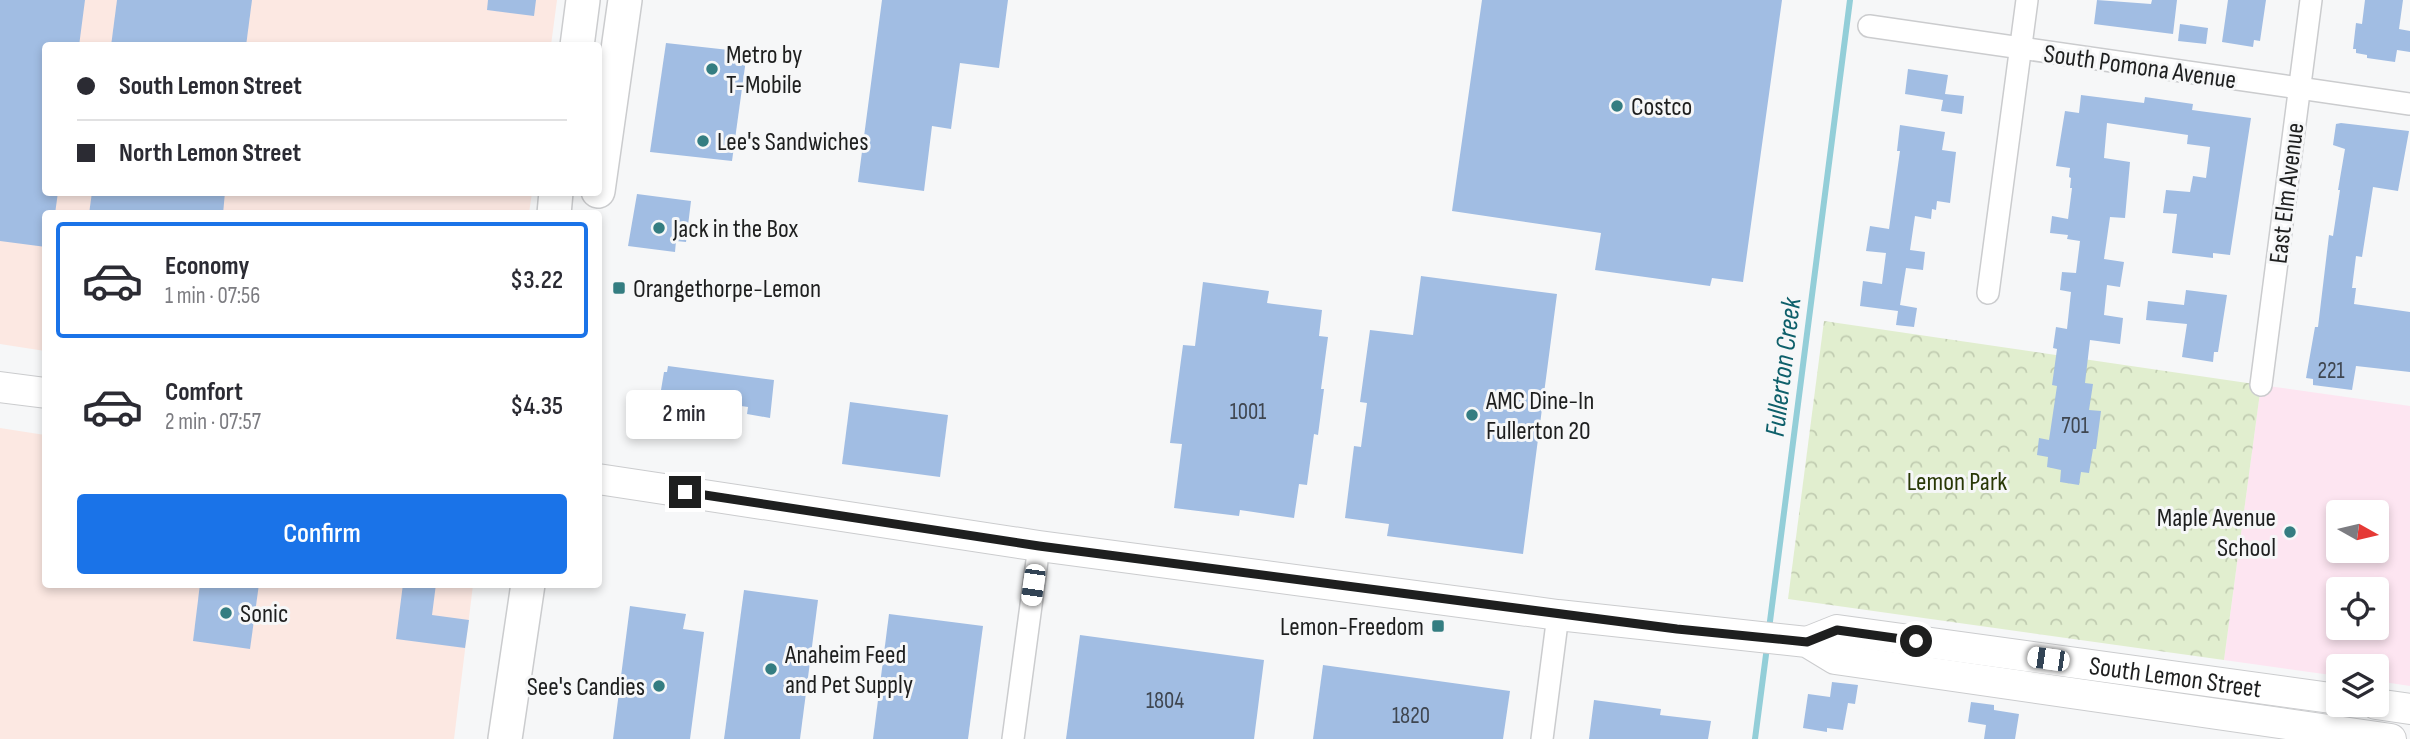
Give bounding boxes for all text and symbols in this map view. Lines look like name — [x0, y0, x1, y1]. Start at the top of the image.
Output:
street label: South Pomona Avenue — [2042, 39, 2238, 96]
place label: Metro by T-Mobile — [726, 40, 802, 101]
marker: Metro by T-Mobile — [704, 61, 720, 77]
text: South Lemon Street — [119, 71, 302, 102]
place label: Costco — [1631, 92, 1692, 123]
marker: Costco — [1609, 98, 1625, 114]
street label: East Elm Avenue — [2263, 121, 2312, 265]
place label: Lee's Sandwiches — [717, 127, 869, 158]
marker: Lee's Sandwiches — [695, 133, 711, 149]
text: North Lemon Street — [119, 138, 301, 169]
place label: Jack in the Box — [672, 214, 799, 245]
marker: Jack in the Box — [651, 220, 667, 236]
icon: car — [81, 249, 144, 312]
text: Economy — [165, 251, 249, 282]
text: $3.22 — [510, 265, 563, 296]
place label: Orangethorpe-Lemon — [633, 274, 821, 305]
marker: Orangethorpe-Lemon — [611, 280, 627, 296]
text: 1 min · 07:56 — [165, 282, 260, 310]
water label: Fullerton Creek — [1759, 294, 1809, 438]
house number: 221 — [2317, 357, 2345, 385]
icon: car — [81, 375, 144, 438]
text: Comfort — [165, 377, 243, 408]
place label: AMC Dine-In Fullerton 20 — [1485, 386, 1594, 447]
text: $4.35 — [510, 391, 563, 422]
callout: 2 min — [627, 391, 743, 440]
house number: 1001 — [1230, 398, 1266, 426]
text: 2 min — [662, 400, 706, 428]
marker: AMC Dine-In Fullerton 20 — [1464, 407, 1480, 423]
text: 2 min · 07:57 — [165, 408, 261, 436]
house number: 701 — [2061, 412, 2089, 440]
park label: Lemon Park — [1907, 467, 2007, 498]
route end — [669, 476, 701, 508]
button: Confirm — [77, 494, 567, 574]
north arrow — [2326, 500, 2389, 564]
map controls — [2326, 500, 2389, 717]
place label: Maple Avenue School — [2157, 503, 2276, 564]
marker: Maple Avenue School — [2282, 524, 2298, 540]
car — [1020, 563, 1047, 607]
button: locate — [2326, 577, 2389, 640]
place label: Sonic — [240, 599, 288, 630]
marker: Sonic — [218, 605, 234, 621]
place label: Lemon-Freedom — [1280, 612, 1424, 643]
marker: Lemon-Freedom — [1430, 618, 1446, 634]
route start — [1900, 625, 1932, 657]
place label: Anaheim Feed and Pet Supply — [784, 640, 913, 701]
car — [2026, 646, 2071, 672]
street label: South Lemon Street — [2087, 651, 2263, 705]
button: layers — [2326, 654, 2389, 717]
marker: Anaheim Feed and Pet Supply — [763, 661, 779, 677]
place label: See's Candies — [527, 672, 645, 703]
marker: See's Candies — [651, 678, 667, 694]
house number: 1804 — [1146, 687, 1184, 715]
house number: 1820 — [1392, 702, 1430, 730]

